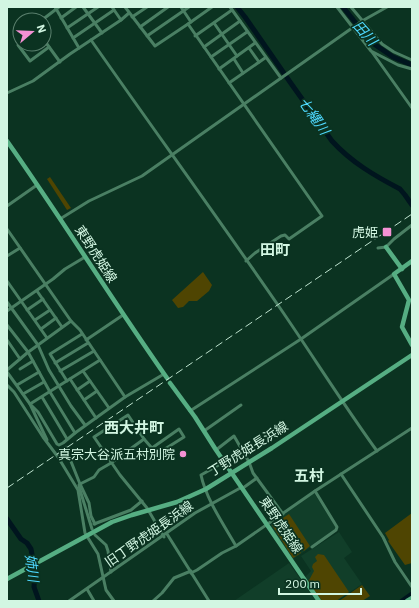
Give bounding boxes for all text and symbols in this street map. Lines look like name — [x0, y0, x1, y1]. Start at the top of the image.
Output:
north arrow — [12, 12, 52, 52]
water label: 田川 — [349, 17, 382, 51]
text: N — [34, 23, 49, 35]
water label: 七縄川 — [295, 94, 335, 140]
street label: 東野虎姫線 — [71, 222, 121, 286]
place label: 虎姫 — [352, 224, 378, 241]
marker: 虎姫 — [381, 226, 393, 238]
district label: 田町 — [260, 240, 290, 259]
district label: 西大井町 — [104, 418, 164, 437]
street label: 丁野虎姫長浜線 — [205, 418, 291, 480]
place label: 真宗大谷派五村別院 — [58, 446, 175, 463]
marker: 真宗大谷派五村別院 — [178, 449, 188, 459]
district label: 五村 — [294, 466, 324, 485]
street label: 東野虎姫線 — [256, 493, 306, 557]
street label: 旧丁野虎姫長浜線 — [102, 497, 196, 571]
water label: 姉川 — [21, 553, 43, 585]
scale bar — [279, 570, 361, 596]
text: 200 m — [285, 576, 320, 591]

